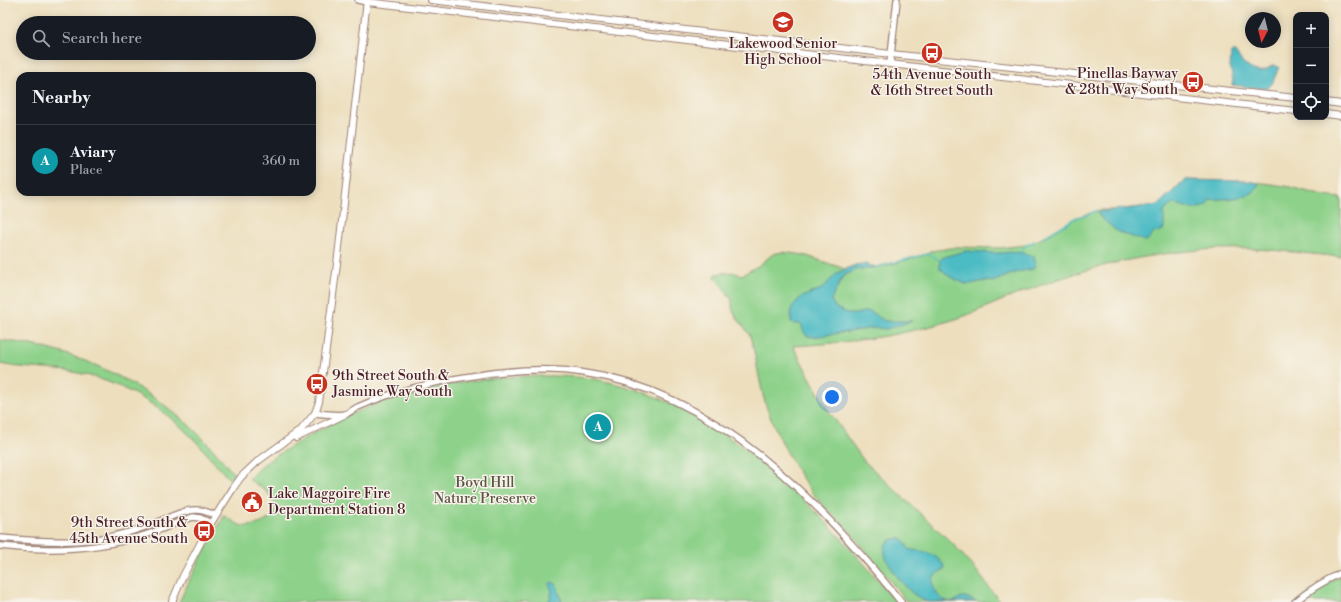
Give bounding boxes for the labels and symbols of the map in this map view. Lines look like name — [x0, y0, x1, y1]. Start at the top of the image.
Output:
school or university icon: Lakewood Senior High School — [770, 9, 796, 35]
north arrow — [1245, 12, 1281, 48]
place label: Lakewood Senior High School — [729, 35, 837, 69]
bus stop icon: 54th Avenue South & 16th Street South — [919, 40, 945, 66]
place label: Pinellas Bayway & 28th Way South — [1065, 65, 1179, 99]
place label: 54th Avenue South & 16th Street South — [871, 66, 994, 100]
bus stop icon: Pinellas Bayway & 28th Way South — [1180, 69, 1206, 95]
place label: 9th Street South & Jasmine Way South — [331, 367, 453, 401]
bus stop icon: 9th Street South & Jasmine Way South — [304, 371, 330, 397]
your location — [822, 387, 842, 407]
pin: A — [585, 412, 611, 442]
park label: Boyd Hill Nature Preserve — [434, 474, 536, 508]
place label: Lake Maggoire Fire Department Station 8 — [268, 485, 406, 519]
public building icon: Lake Maggoire Fire Department Station 8 — [239, 489, 265, 515]
place label: 9th Street South & 45th Avenue South — [69, 514, 189, 548]
bus stop icon: 9th Street South & 45th Avenue South — [191, 518, 217, 544]

